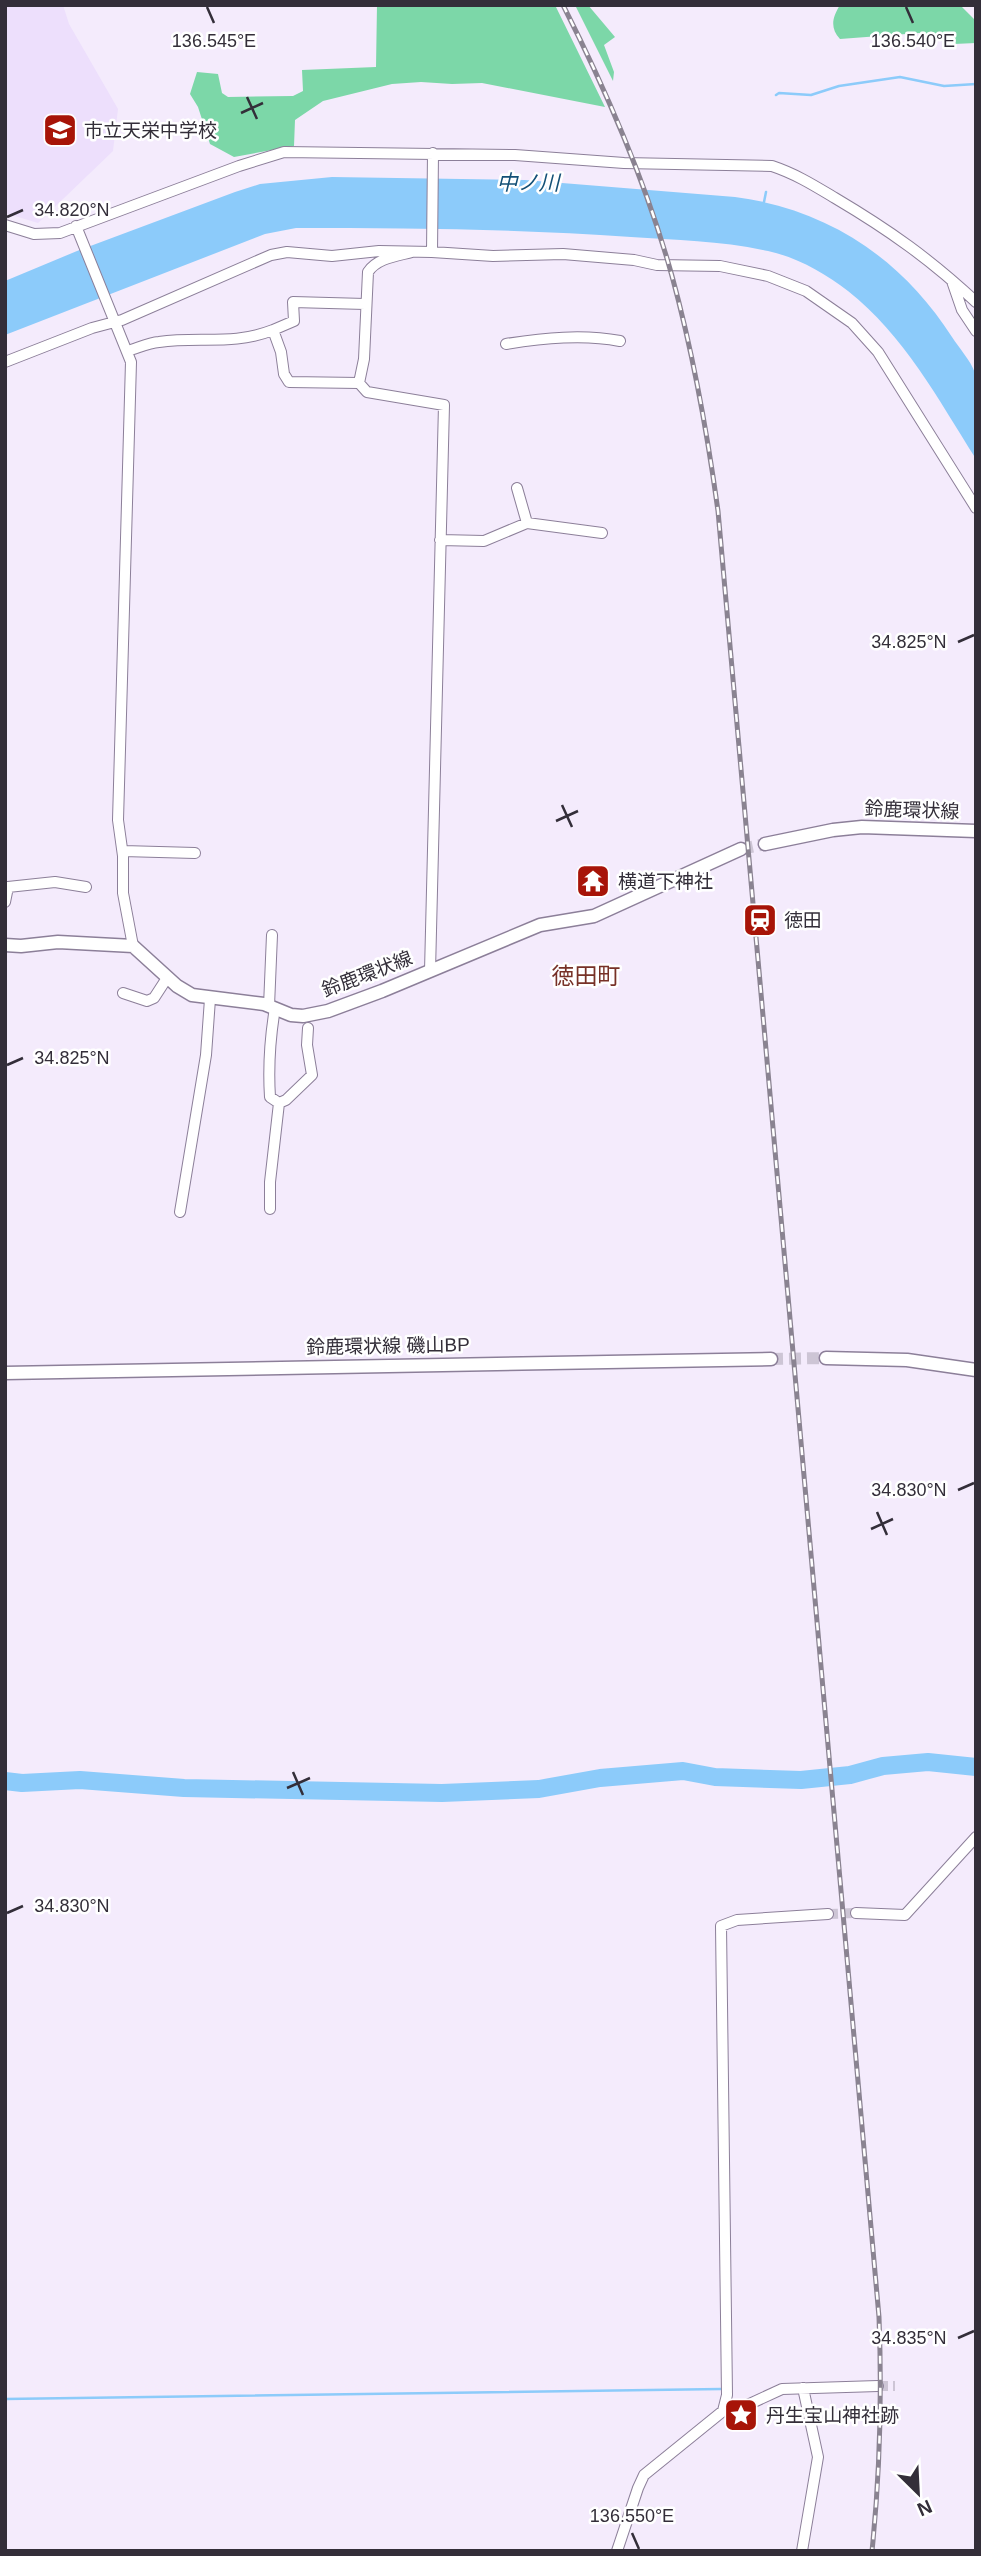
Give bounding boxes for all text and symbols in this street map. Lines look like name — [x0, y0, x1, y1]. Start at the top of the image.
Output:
text: 136.545°E — [172, 31, 256, 51]
text: 136.540°E — [871, 31, 955, 51]
school or university icon: 市立天栄中学校 — [41, 111, 79, 149]
place label: 市立天栄中学校 — [84, 120, 217, 141]
water label: 中ノ川 — [497, 171, 561, 194]
text: 34.820°N — [34, 200, 110, 220]
text: 34.825°N — [871, 632, 947, 652]
street label: 鈴鹿環状線 — [864, 798, 960, 822]
temple icon: 横道下神社 — [574, 862, 612, 900]
place label: 横道下神社 — [618, 871, 713, 892]
station icon: 徳田 — [741, 901, 779, 939]
place label: 徳田 — [784, 910, 822, 931]
street label: 鈴鹿環状線 — [319, 947, 415, 1001]
district label: 徳田町 — [552, 963, 621, 989]
text: 34.825°N — [34, 1048, 110, 1068]
street label: 鈴鹿環状線 磯山BP — [306, 1334, 470, 1358]
text: 34.830°N — [871, 1480, 947, 1500]
text: 34.830°N — [34, 1896, 110, 1916]
text: 34.835°N — [871, 2328, 947, 2348]
place icon: 丹生宝山神社跡 — [722, 2396, 760, 2434]
place label: 丹生宝山神社跡 — [766, 2405, 899, 2426]
north arrow — [883, 2458, 953, 2528]
text: N — [914, 2496, 935, 2520]
text: 136.550°E — [590, 2506, 674, 2526]

